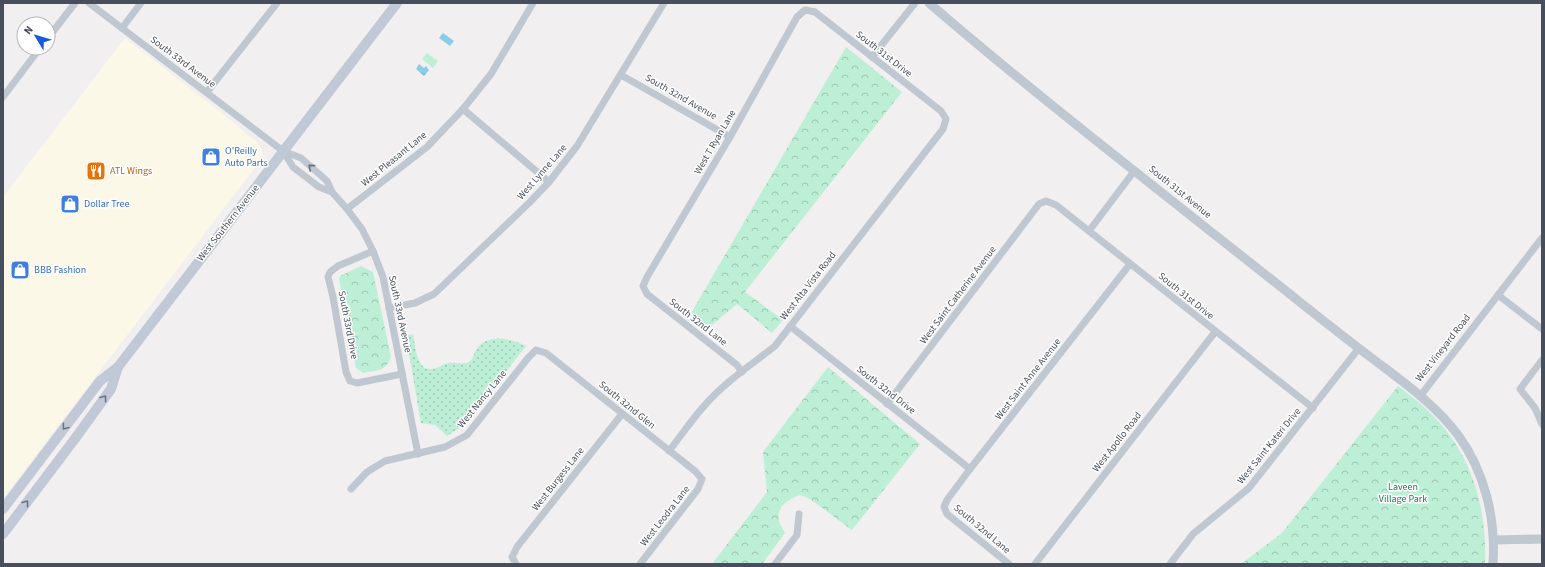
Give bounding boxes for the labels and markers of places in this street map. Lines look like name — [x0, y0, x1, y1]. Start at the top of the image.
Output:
place label: O'Reilly Auto Parts — [225, 144, 268, 170]
shop icon: O'Reilly Auto Parts — [200, 146, 222, 168]
restaurant icon: ATL Wings — [85, 160, 107, 182]
place label: ATL Wings — [110, 164, 152, 178]
shop icon: Dollar Tree — [59, 193, 81, 215]
place label: Dollar Tree — [84, 197, 129, 211]
shop icon: BBB Fashion — [9, 259, 31, 281]
place label: BBB Fashion — [34, 263, 86, 277]

